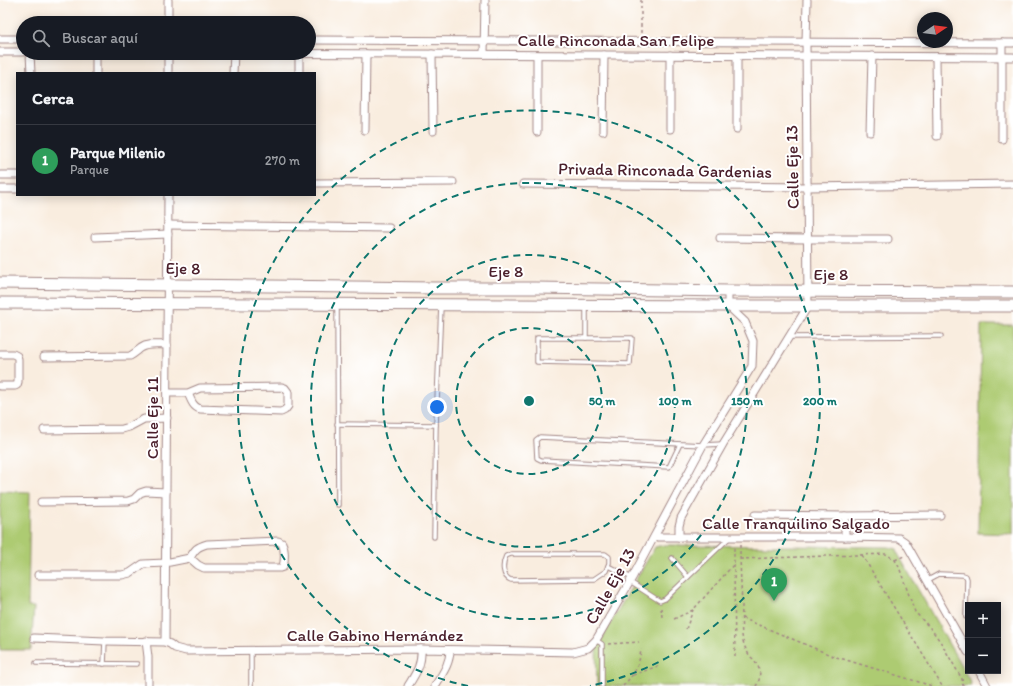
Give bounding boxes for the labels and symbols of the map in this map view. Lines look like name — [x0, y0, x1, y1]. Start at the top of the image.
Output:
north arrow — [917, 12, 953, 48]
street label: Calle Rinconada San Felipe — [518, 30, 714, 50]
street label: Calle Eje 13 — [781, 125, 803, 209]
street label: Privada Rinconada Gardenias — [558, 158, 772, 182]
street label: Eje 8 — [165, 258, 201, 278]
street label: Eje 8 — [489, 261, 523, 281]
street label: Eje 8 — [814, 264, 848, 284]
street label: Calle Eje 11 — [142, 377, 162, 459]
centre of rings — [522, 394, 536, 408]
text: 50 m — [589, 394, 616, 408]
text: 100 m — [658, 394, 692, 408]
text: 150 m — [731, 394, 764, 408]
text: 200 m — [803, 394, 838, 408]
your location — [427, 397, 447, 417]
street label: Calle Tranquilino Salgado — [702, 513, 890, 533]
street label: Calle Eje 13 — [581, 544, 639, 628]
pin: 1 — [761, 568, 787, 601]
street label: Calle Gabino Hernández — [287, 625, 463, 645]

